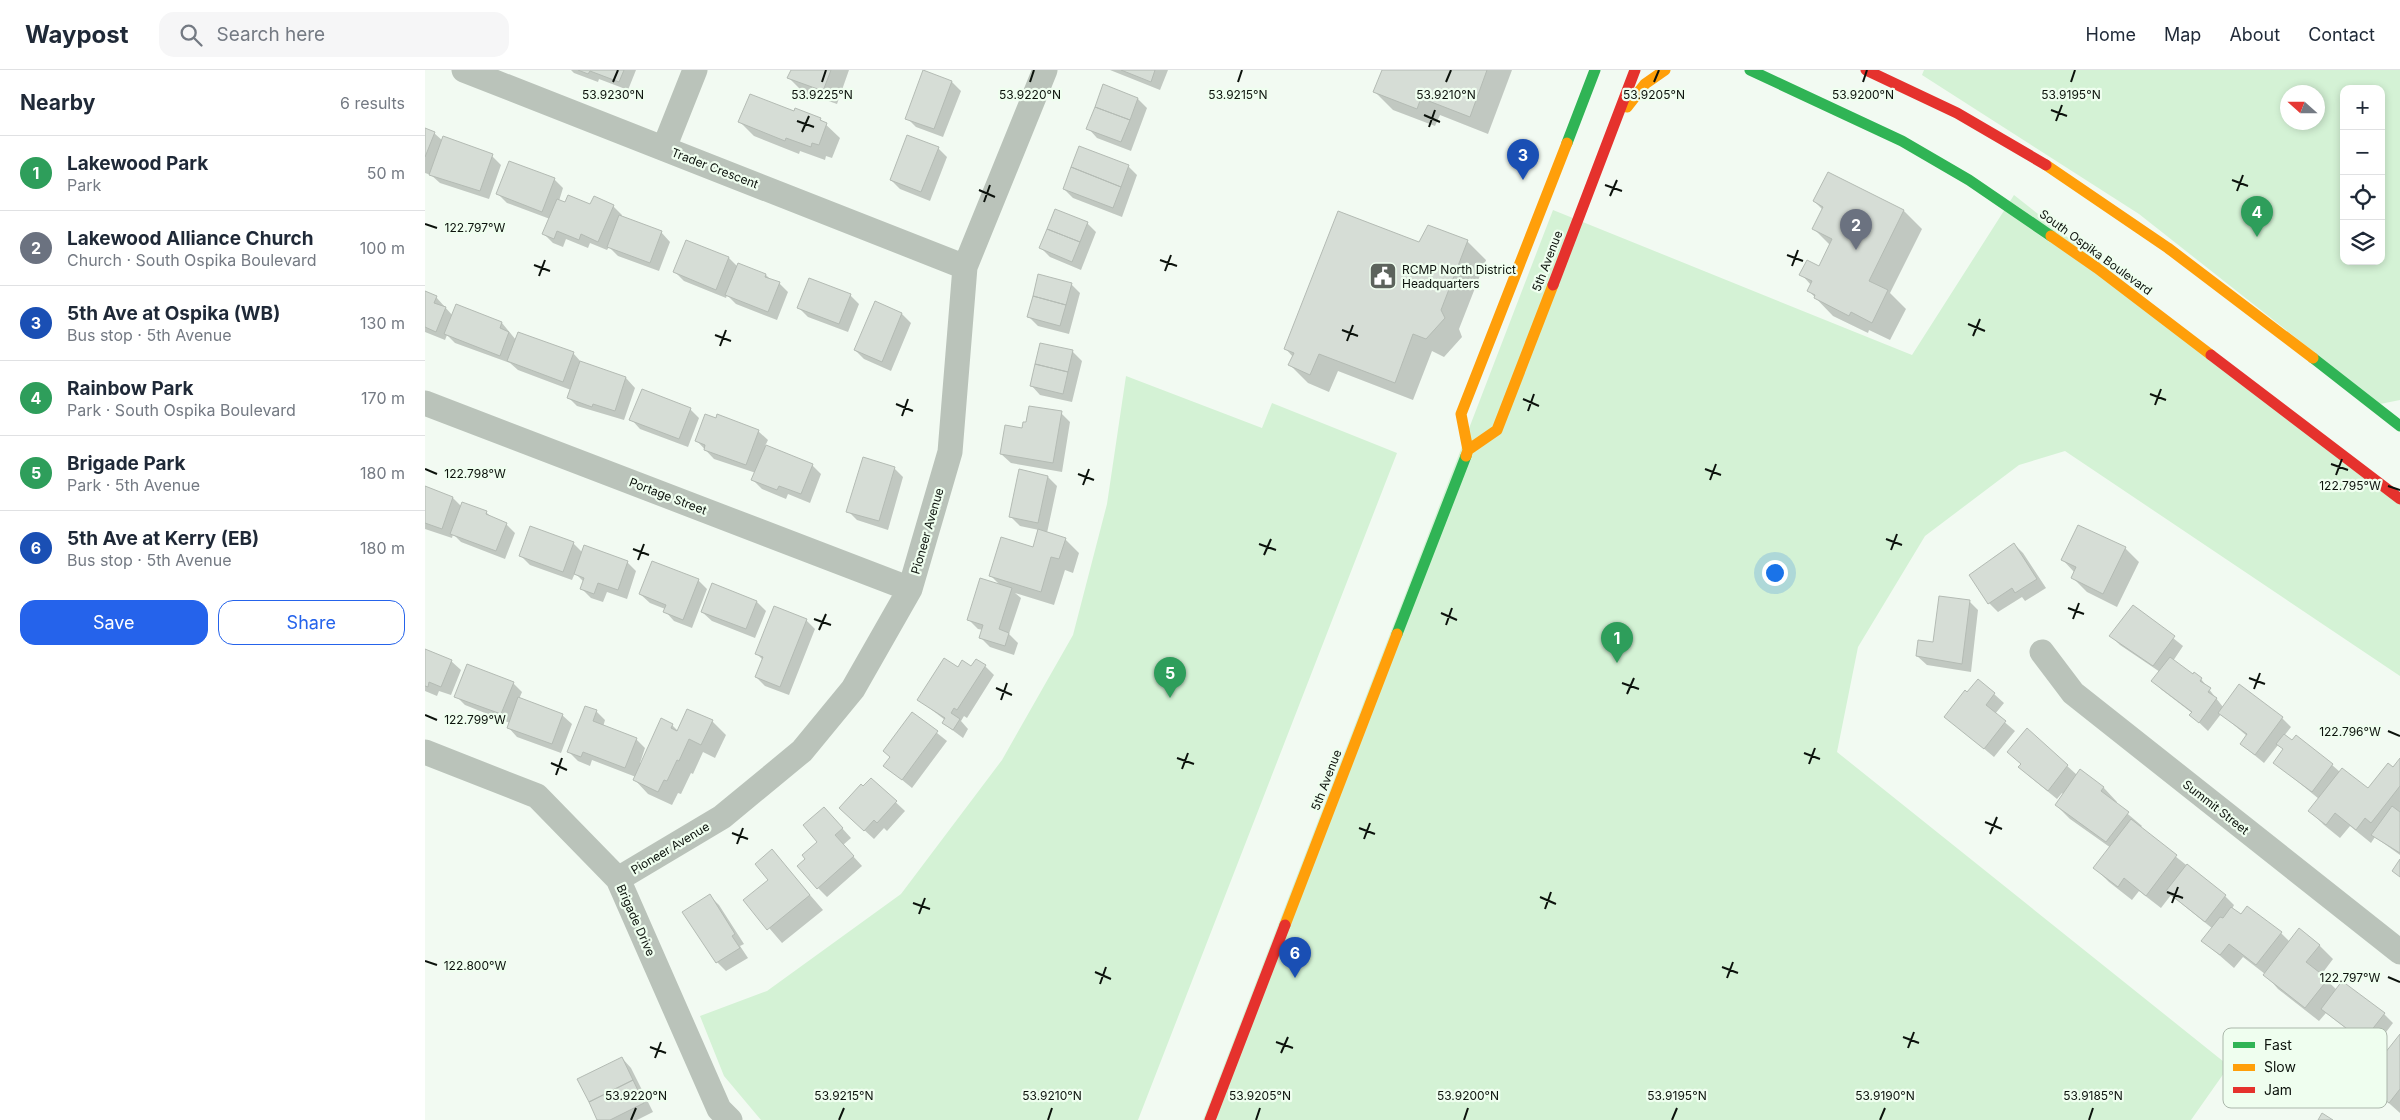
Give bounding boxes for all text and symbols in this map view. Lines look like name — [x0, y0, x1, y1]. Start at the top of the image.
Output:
search box — [159, 12, 509, 57]
text: Waypost — [25, 20, 129, 49]
icon: search — [177, 21, 205, 49]
text: Search here — [217, 23, 325, 46]
text: Home — [2086, 24, 2136, 45]
text: Map — [2164, 24, 2201, 45]
text: About — [2229, 24, 2280, 45]
text: Contact — [2308, 24, 2375, 45]
north arrow — [2280, 85, 2325, 130]
map controls — [2340, 85, 2385, 265]
button: + — [2340, 85, 2385, 130]
text: 53.9230°N — [582, 87, 644, 102]
text: 53.9225°N — [791, 87, 853, 102]
text: 53.9220°N — [999, 87, 1061, 102]
text: 53.9215°N — [1208, 87, 1268, 102]
text: 53.9210°N — [1416, 87, 1476, 102]
text: 53.9205°N — [1623, 87, 1685, 102]
text: 53.9200°N — [1832, 87, 1894, 102]
text: 53.9195°N — [2041, 87, 2101, 102]
text: Nearby — [20, 90, 95, 115]
text: 6 results — [340, 93, 405, 113]
button: − — [2340, 130, 2385, 175]
pin: 3 — [1507, 139, 1539, 180]
street label: Trader Crescent — [669, 145, 761, 191]
text: Lakewood Park — [67, 152, 208, 175]
text: 1 — [33, 163, 39, 183]
text: 50 m — [367, 163, 405, 183]
text: Park — [67, 175, 101, 195]
button: locate — [2340, 175, 2385, 220]
pin: 4 — [2241, 196, 2273, 237]
street label: South Ospika Boulevard — [2037, 206, 2155, 298]
pin: 2 — [1840, 209, 1872, 250]
text: 122.797°W — [445, 220, 506, 235]
button: layers — [2340, 220, 2385, 265]
text: Lakewood Alliance Church — [67, 227, 314, 250]
street label: 5th Avenue — [1529, 229, 1565, 293]
text: 2 — [31, 238, 41, 258]
text: 100 m — [360, 238, 405, 258]
text: Church · South Ospika Boulevard — [67, 250, 317, 270]
public building icon: RCMP North District Headquarters — [1368, 261, 1398, 291]
place label: RCMP North District Headquarters — [1402, 262, 1516, 291]
text: 5th Ave at Ospika (WB) — [67, 302, 280, 325]
text: 3 — [31, 313, 41, 333]
text: 130 m — [360, 313, 405, 333]
text: Bus stop · 5th Avenue — [67, 325, 232, 345]
text: Rainbow Park — [67, 377, 194, 400]
text: 4 — [31, 388, 41, 408]
text: 170 m — [361, 388, 405, 408]
text: Park · South Ospika Boulevard — [67, 400, 296, 420]
text: Brigade Park — [67, 452, 186, 475]
text: 5 — [31, 463, 41, 483]
text: 180 m — [360, 463, 405, 483]
text: 122.798°W — [444, 466, 506, 481]
street label: Portage Street — [627, 474, 709, 518]
text: Park · 5th Avenue — [67, 475, 200, 495]
text: 122.795°W — [2319, 478, 2381, 493]
street label: Pioneer Avenue — [908, 486, 946, 576]
text: 5th Ave at Kerry (EB) — [67, 527, 259, 550]
text: 6 — [31, 538, 41, 558]
text: 180 m — [360, 538, 405, 558]
text: Bus stop · 5th Avenue — [67, 550, 232, 570]
your location — [1762, 560, 1788, 586]
button: Save — [20, 600, 208, 645]
button: Share — [218, 600, 405, 645]
pin: 1 — [1601, 622, 1633, 663]
pin: 5 — [1154, 657, 1186, 698]
text: 122.799°W — [444, 712, 506, 727]
text: 122.796°W — [2319, 724, 2381, 739]
street label: 5th Avenue — [1308, 748, 1344, 812]
street label: Summit Street — [2180, 776, 2252, 838]
street label: Pioneer Avenue — [628, 819, 712, 877]
street label: Brigade Drive — [613, 882, 659, 958]
pin: 6 — [1279, 937, 1311, 978]
text: 122.800°W — [444, 958, 506, 973]
text: 122.797°W — [2320, 970, 2381, 985]
legend — [2223, 1028, 2387, 1108]
text: Fast — [2264, 1036, 2292, 1053]
text: Slow — [2264, 1058, 2296, 1075]
text: Jam — [2264, 1081, 2292, 1098]
text: 53.9220°N — [605, 1088, 667, 1103]
text: 53.9215°N — [814, 1088, 874, 1103]
text: 53.9210°N — [1022, 1088, 1082, 1103]
text: 53.9205°N — [1229, 1088, 1291, 1103]
text: 53.9200°N — [1437, 1088, 1499, 1103]
text: 53.9195°N — [1647, 1088, 1707, 1103]
text: 53.9190°N — [1855, 1088, 1915, 1103]
text: 53.9185°N — [2063, 1088, 2123, 1103]

